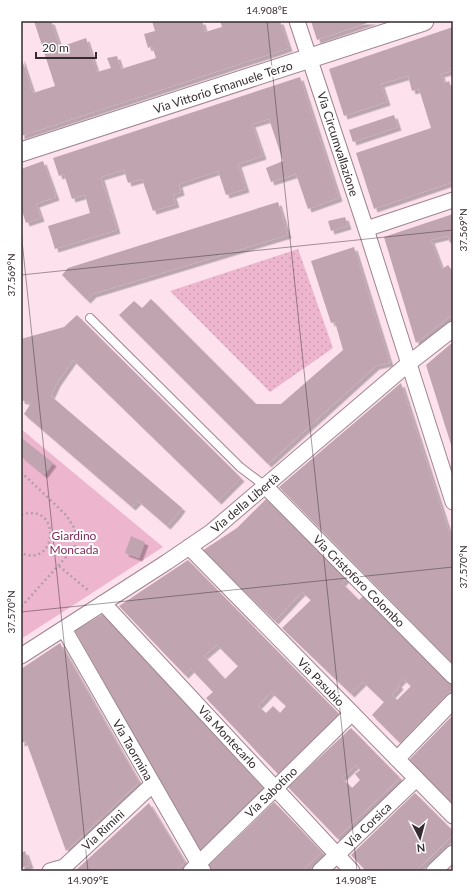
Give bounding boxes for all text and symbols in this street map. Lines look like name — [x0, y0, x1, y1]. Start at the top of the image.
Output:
text: 14.908°E — [246, 4, 288, 16]
scale bar — [36, 34, 96, 60]
text: 20 m — [42, 40, 69, 55]
street label: Via Vittorio Emanuele Terzo — [152, 57, 295, 117]
street label: Via Circumvallazione — [314, 90, 362, 198]
text: 37.569°N — [457, 208, 469, 252]
text: 37.569°N — [5, 253, 17, 297]
street label: Via della Libertà — [208, 470, 282, 536]
park label: Giardino Moncada — [50, 528, 98, 557]
street label: Via Cristoforo Colombo — [310, 532, 408, 630]
text: 37.570°N — [457, 545, 469, 589]
text: 37.570°N — [5, 590, 17, 634]
street label: Via Pasubio — [294, 655, 348, 709]
street label: Via Montecarlo — [195, 702, 261, 772]
street label: Via Taormina — [110, 717, 156, 783]
street label: Via Sabotino — [242, 763, 300, 821]
street label: Via Corsica — [342, 799, 394, 851]
street label: Via Rimini — [79, 806, 127, 853]
north arrow — [400, 818, 440, 858]
text: N — [416, 842, 426, 855]
text: 14.909°E — [67, 874, 109, 886]
text: 14.908°E — [335, 874, 377, 886]

